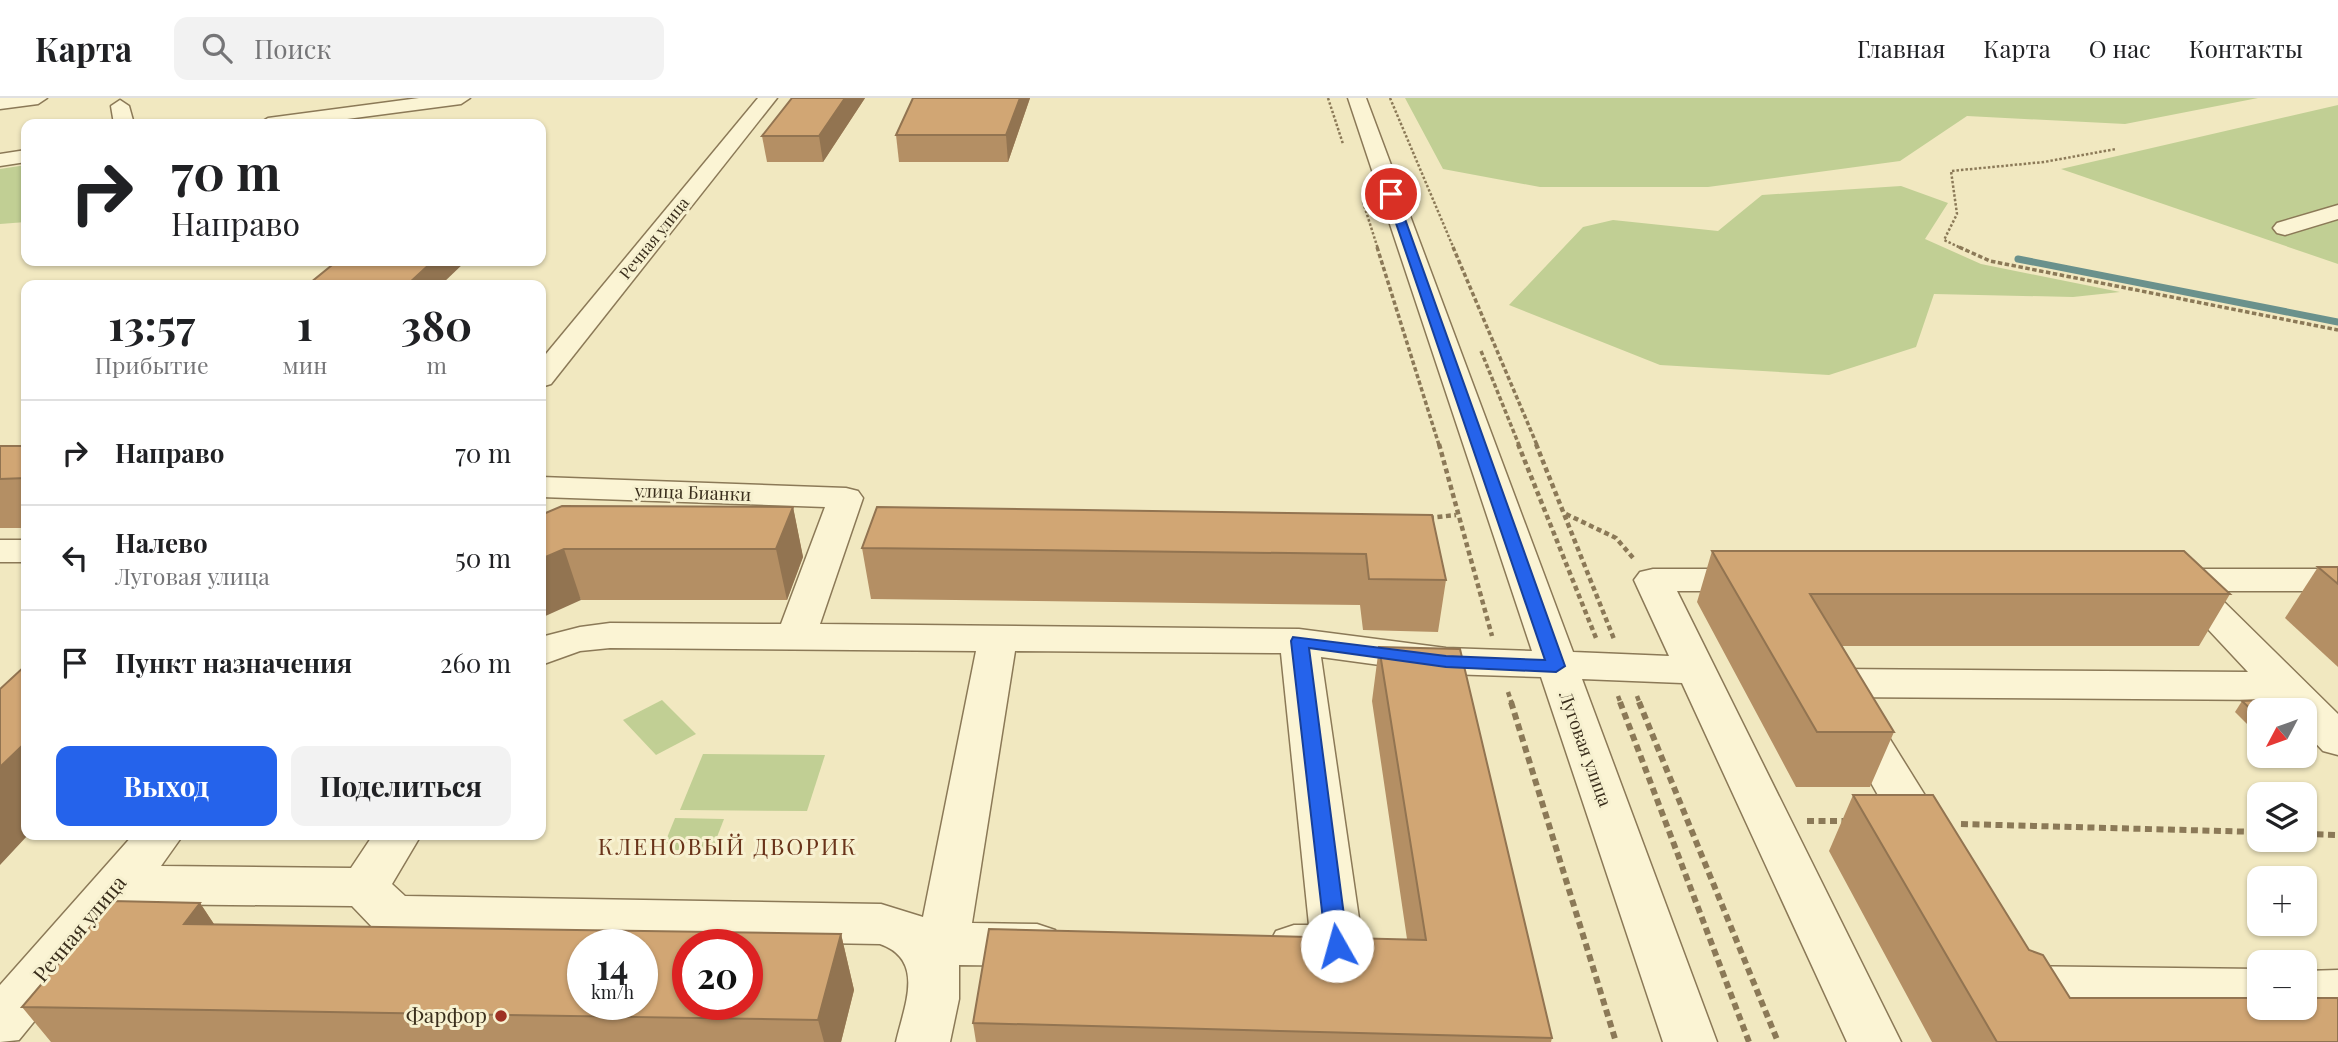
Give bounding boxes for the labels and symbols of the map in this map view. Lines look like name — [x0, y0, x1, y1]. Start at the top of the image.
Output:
pin — [1361, 164, 1421, 224]
street label: Речная улица — [614, 192, 693, 283]
street label: улица Бианки — [633, 478, 752, 506]
street label: Луговая улица — [1554, 687, 1618, 810]
north arrow — [2247, 698, 2317, 768]
district label: КЛЕНОВЫЙ ДВОРИК — [598, 830, 858, 861]
street label: Речная улица — [26, 868, 132, 987]
position arrow — [1300, 909, 1374, 983]
speed limit sign: 20 — [672, 929, 763, 1020]
place label: Фарфор — [406, 1000, 487, 1028]
marker: Фарфор — [493, 1008, 509, 1024]

